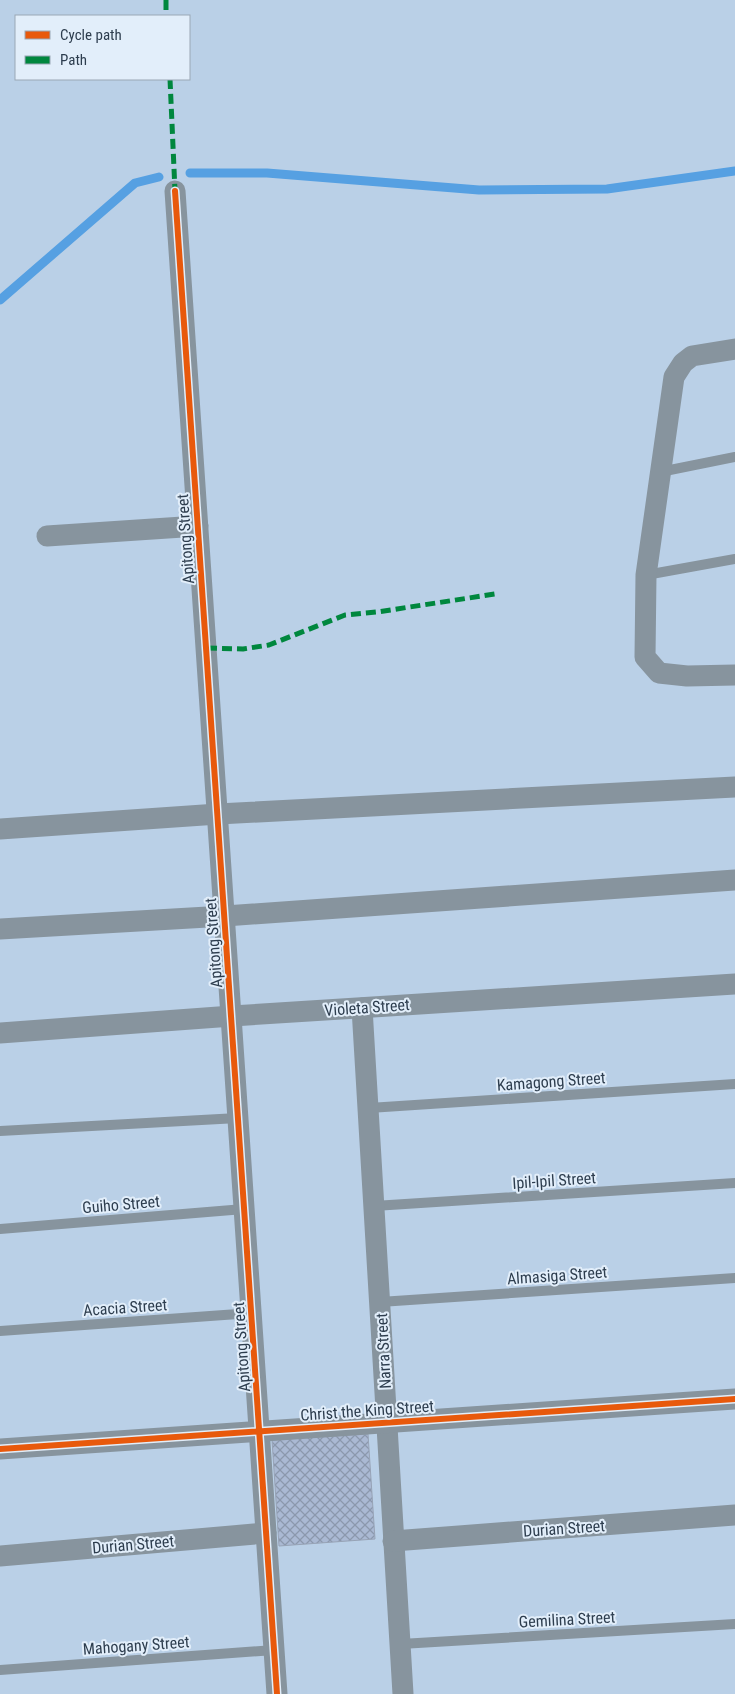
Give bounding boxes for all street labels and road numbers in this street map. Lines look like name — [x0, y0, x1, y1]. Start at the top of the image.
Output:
street label: Apitong Street — [173, 493, 198, 585]
street label: Apitong Street — [201, 897, 226, 989]
street label: Violeta Street — [324, 995, 411, 1020]
street label: Kamagong Street — [496, 1068, 606, 1095]
street label: Ipil-Ipil Street — [512, 1168, 597, 1193]
street label: Guiho Street — [81, 1192, 161, 1217]
street label: Almasiga Street — [506, 1263, 608, 1288]
street label: Acacia Street — [82, 1295, 168, 1320]
street label: Apitong Street — [229, 1301, 254, 1393]
street label: Narra Street — [372, 1312, 395, 1389]
street label: Christ the King Street — [300, 1396, 435, 1425]
street label: Durian Street — [522, 1516, 606, 1541]
street label: Durian Street — [91, 1531, 175, 1558]
street label: Gemilina Street — [518, 1607, 616, 1632]
street label: Mahogany Street — [82, 1632, 190, 1659]

